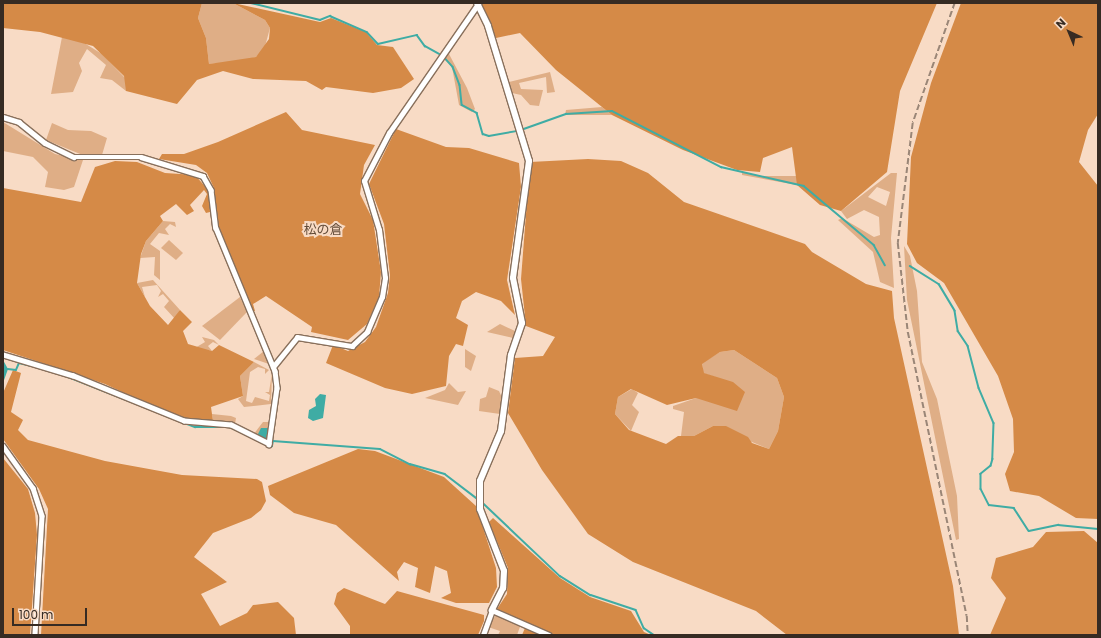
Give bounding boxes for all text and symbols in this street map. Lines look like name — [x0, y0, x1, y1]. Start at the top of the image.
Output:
north arrow — [1049, 12, 1089, 52]
text: N — [1052, 15, 1069, 32]
district label: 松の倉 — [304, 222, 342, 238]
scale bar — [14, 600, 89, 626]
text: 100 m — [19, 606, 53, 623]

